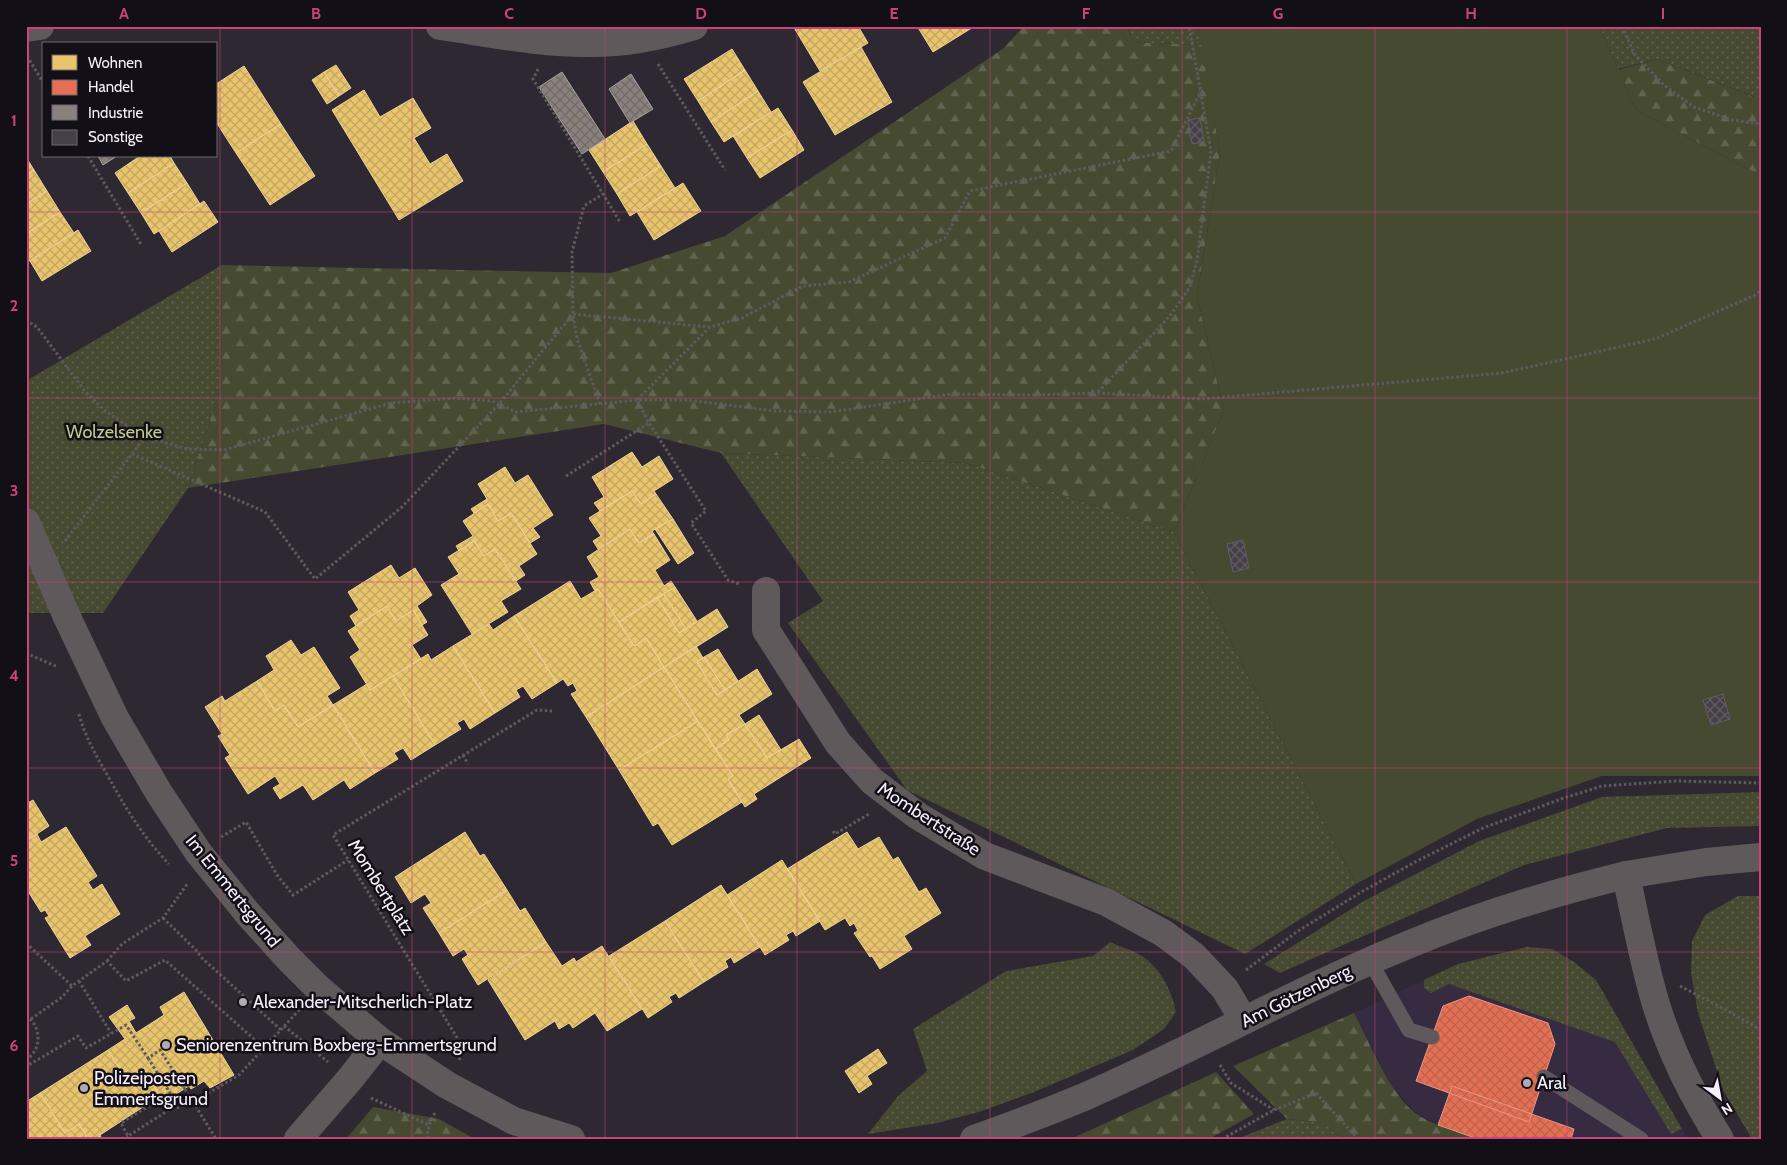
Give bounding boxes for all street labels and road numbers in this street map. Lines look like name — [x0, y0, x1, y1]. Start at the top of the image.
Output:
street label: Mombertstraße — [873, 778, 985, 860]
street label: Im Emmertsgrund — [181, 830, 285, 952]
street label: Mombertplatz — [343, 835, 419, 939]
street label: Am Götzenberg — [1237, 959, 1356, 1032]

